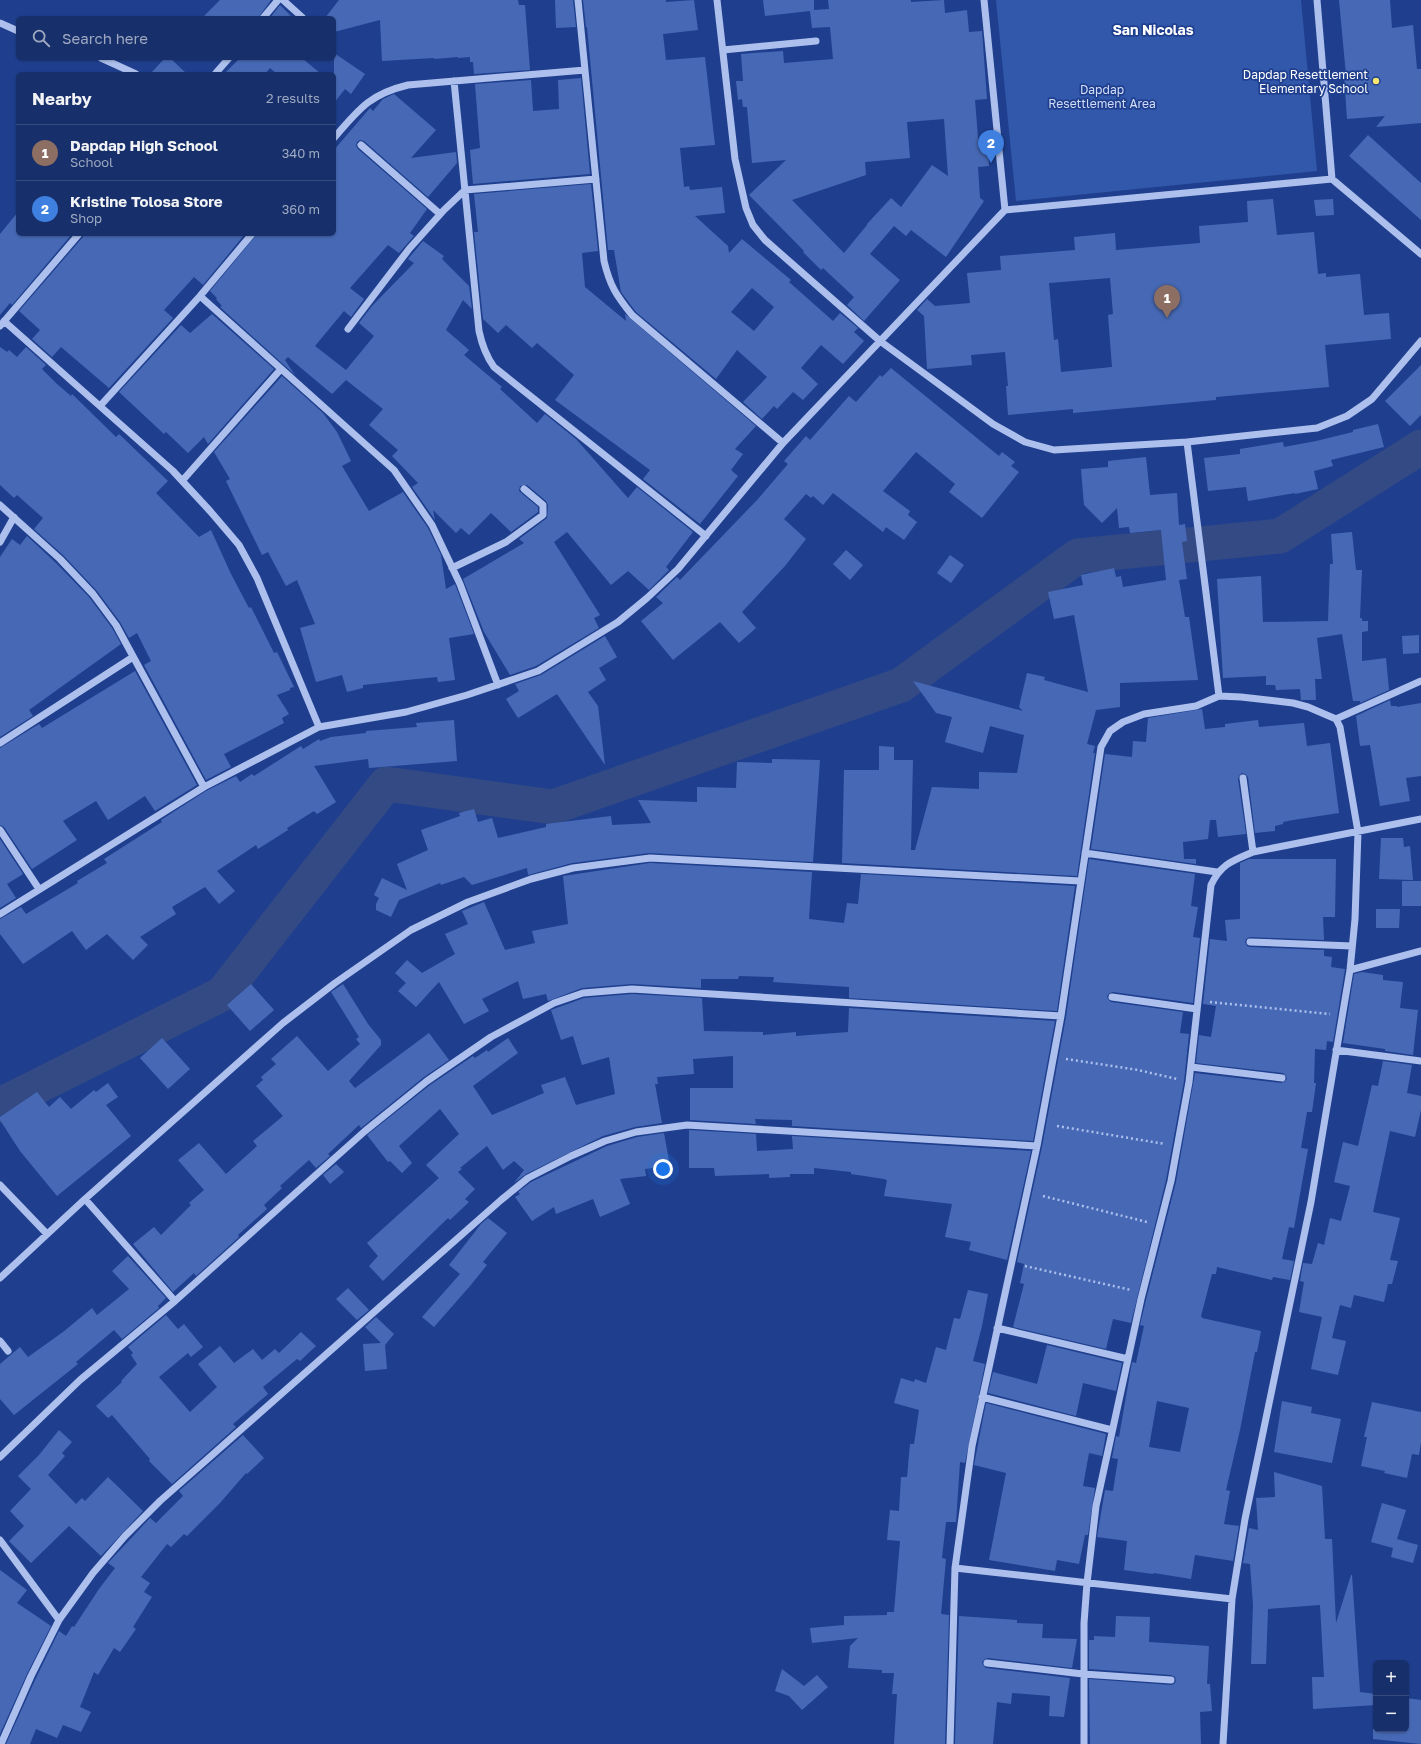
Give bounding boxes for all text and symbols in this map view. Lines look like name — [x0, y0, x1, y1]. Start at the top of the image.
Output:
search box — [16, 16, 336, 60]
district label: San Nicolas — [1112, 21, 1194, 38]
icon: search — [30, 27, 52, 49]
text: Search here — [62, 29, 148, 47]
place label: Dapdap Resettlement Elementary School — [1243, 67, 1368, 96]
marker: Dapdap Resettlement Elementary School — [1371, 76, 1381, 86]
park label: Dapdap Resettlement Area — [1048, 82, 1156, 111]
text: Nearby — [32, 88, 92, 109]
text: 2 results — [266, 90, 320, 106]
pin: 2 — [978, 130, 1004, 163]
text: Dapdap High School — [70, 136, 218, 154]
text: 1 — [42, 145, 48, 161]
text: 340 m — [282, 145, 320, 161]
text: School — [70, 154, 113, 170]
text: Kristine Tolosa Store — [70, 192, 223, 210]
text: 2 — [41, 201, 49, 217]
text: 360 m — [282, 201, 320, 217]
text: Shop — [70, 210, 102, 226]
pin: 1 — [1154, 285, 1180, 318]
your location — [653, 1159, 673, 1179]
map controls — [1373, 1660, 1409, 1732]
button: + — [1373, 1660, 1409, 1696]
button: − — [1373, 1696, 1409, 1732]

